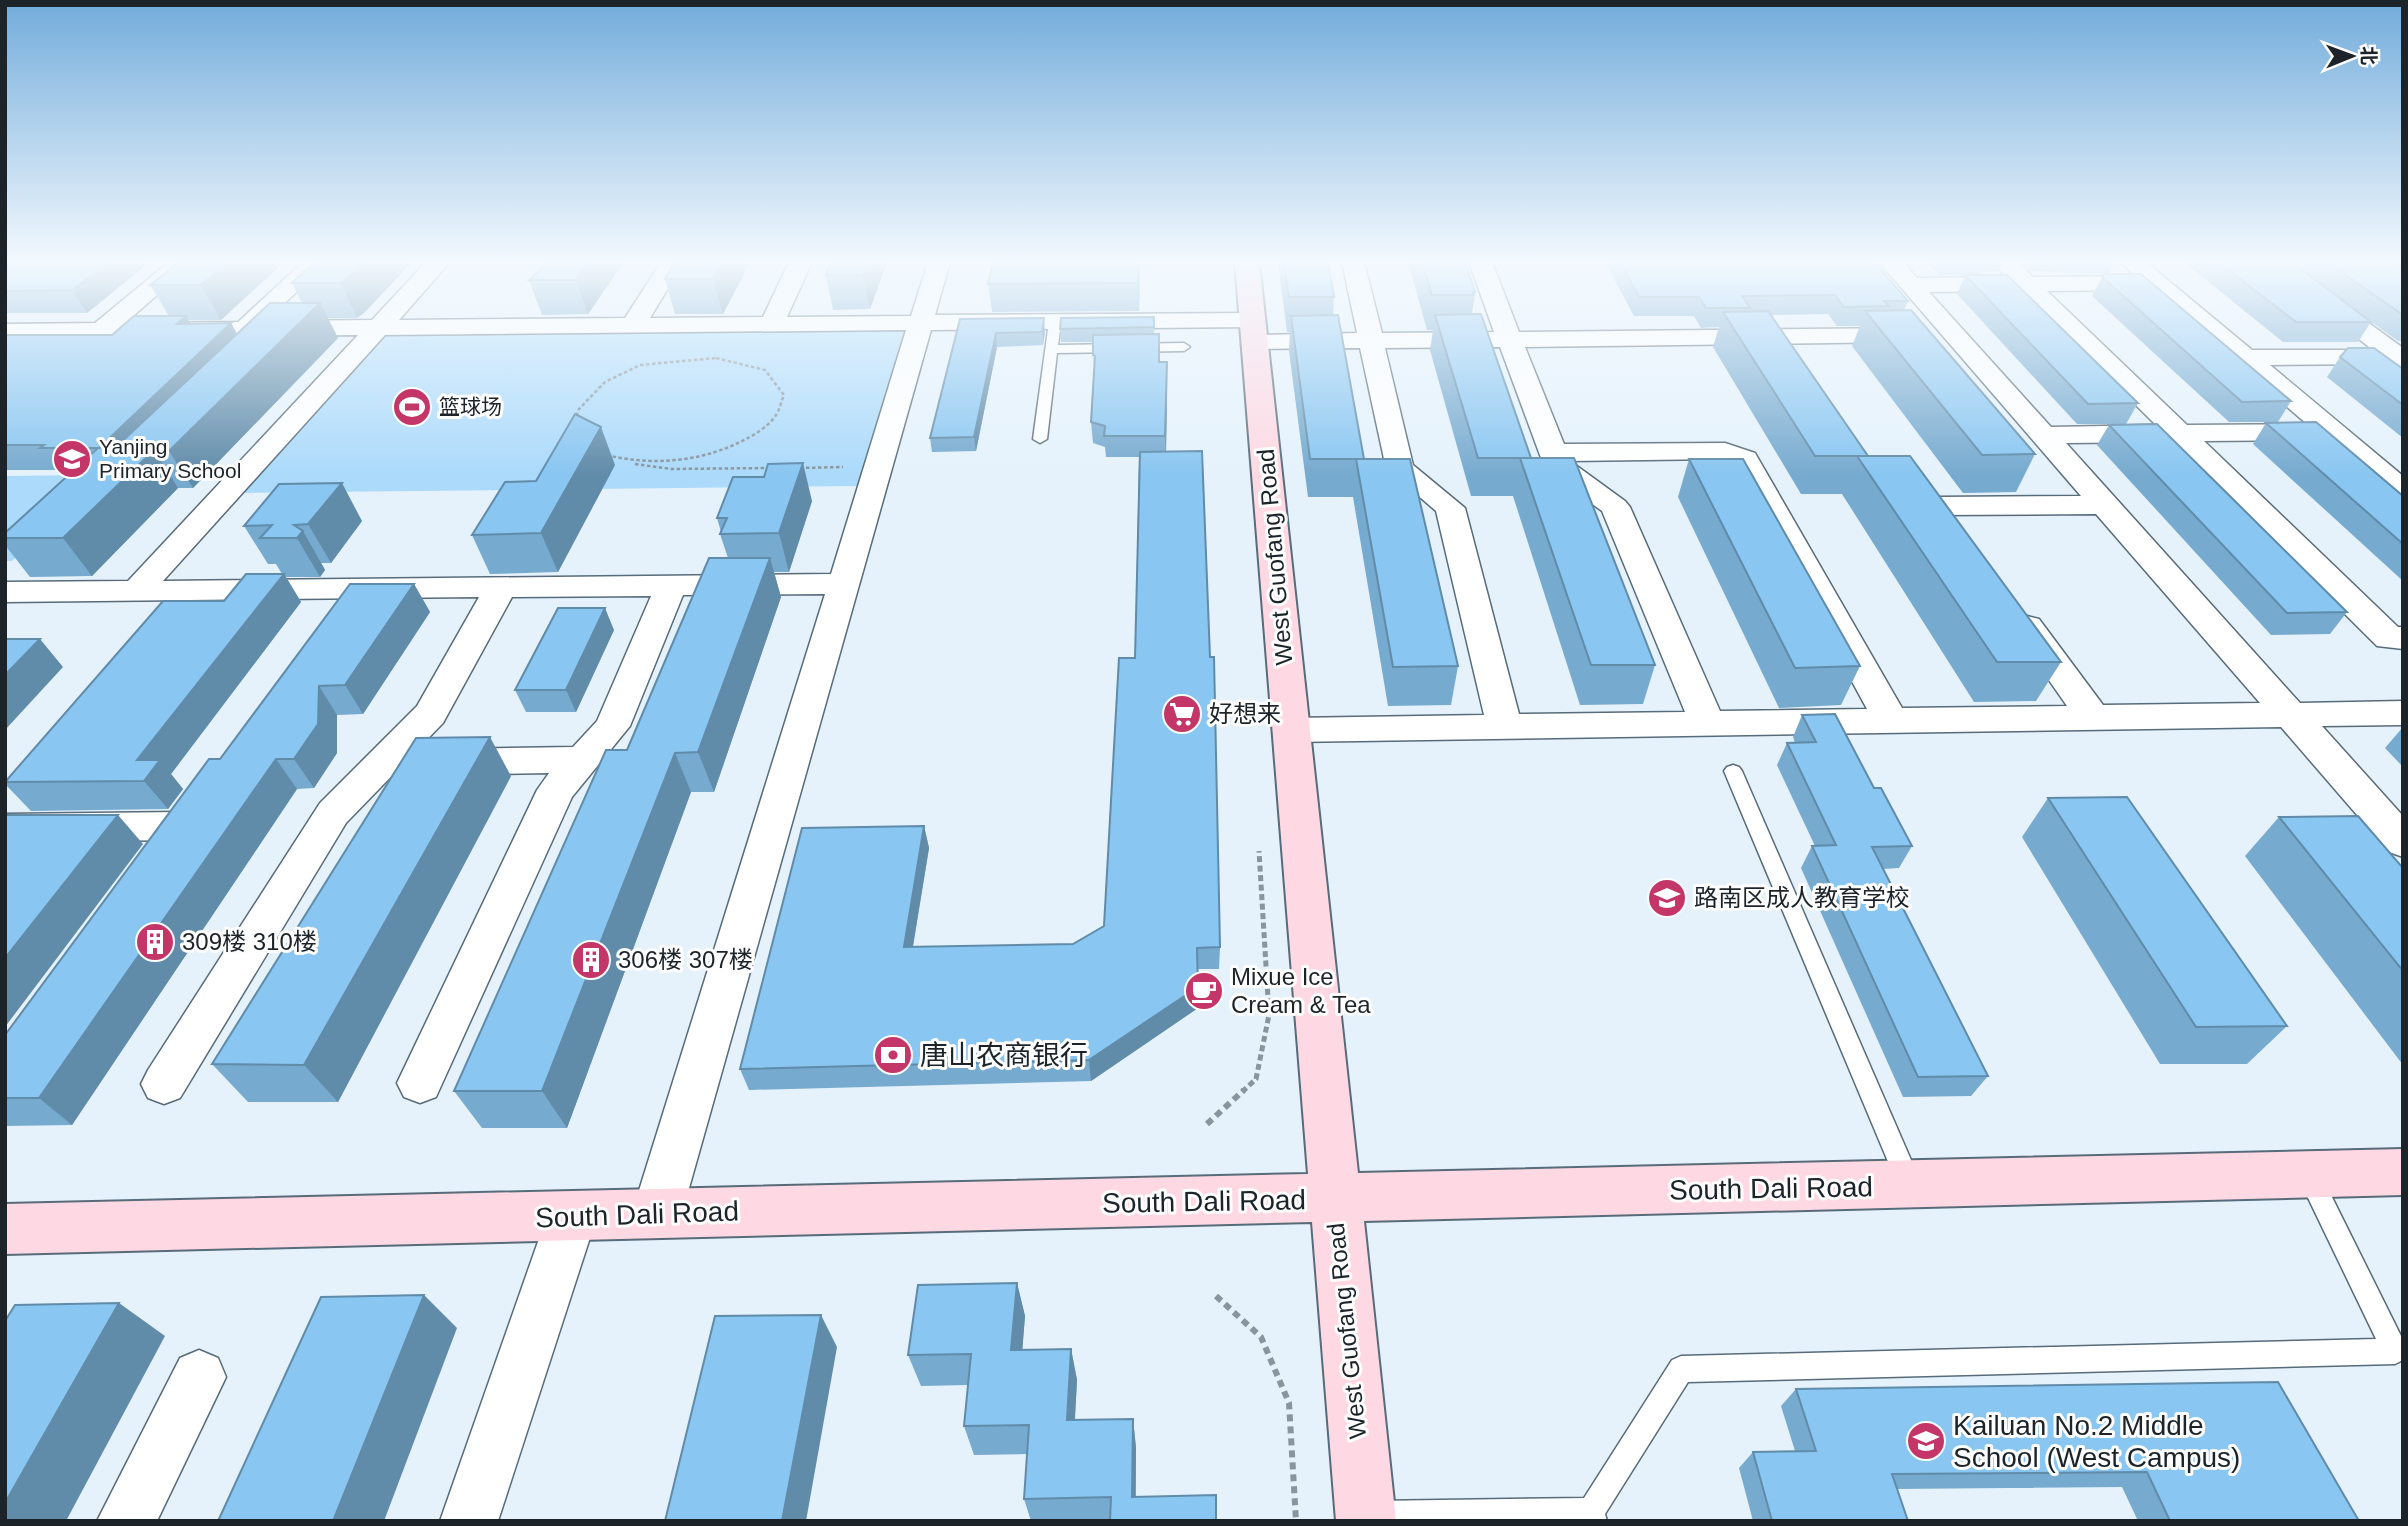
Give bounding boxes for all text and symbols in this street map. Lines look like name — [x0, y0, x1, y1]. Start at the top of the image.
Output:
north arrow — [2317, 21, 2387, 91]
text: 北 — [2358, 46, 2379, 65]
sports icon: 篮球场 — [391, 386, 433, 428]
place label: 篮球场 — [439, 395, 502, 418]
place label: Yanjing Primary School — [99, 435, 241, 482]
school or university icon: Yanjing Primary School — [51, 438, 93, 480]
street label: West Guofang Road — [1252, 448, 1297, 666]
supermarket icon: 好想来 — [1161, 693, 1203, 735]
place label: 好想来 — [1209, 700, 1281, 727]
school or university icon: 路南区成人教育学校 — [1646, 877, 1688, 919]
place label: 路南区成人教育学校 — [1694, 884, 1910, 911]
building icon: 309楼 310楼 — [134, 921, 176, 963]
place label: 309楼 310楼 — [182, 928, 317, 955]
building icon: 306楼 307楼 — [570, 939, 612, 981]
place label: 306楼 307楼 — [618, 946, 753, 973]
place label: Mixue Ice Cream & Tea — [1231, 963, 1371, 1018]
cafe icon: Mixue Ice Cream & Tea — [1183, 970, 1225, 1012]
bank icon: 唐山农商银行 — [872, 1034, 914, 1076]
place label: 唐山农商银行 — [920, 1040, 1088, 1071]
street label: South Dali Road — [1669, 1171, 1873, 1206]
street label: South Dali Road — [1102, 1184, 1306, 1219]
street label: South Dali Road — [535, 1195, 739, 1234]
street label: West Guofang Road — [1322, 1222, 1371, 1440]
place label: Kailuan No.2 Middle School (West Campus) — [1953, 1410, 2240, 1473]
school or university icon: Kailuan No.2 Middle School (West Campus) — [1905, 1420, 1947, 1462]

